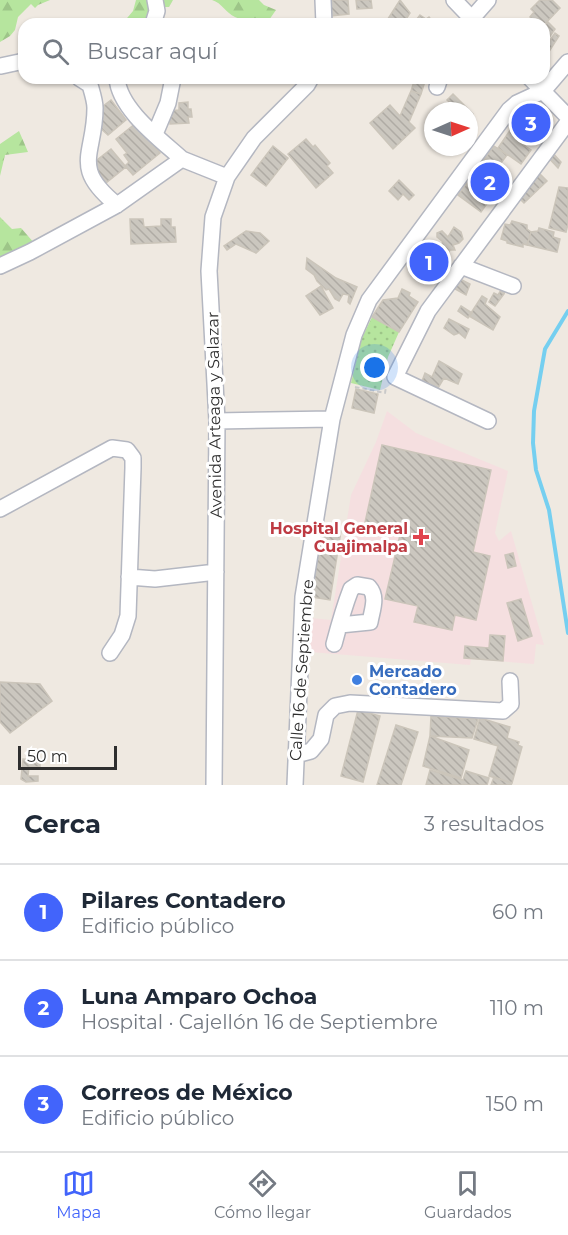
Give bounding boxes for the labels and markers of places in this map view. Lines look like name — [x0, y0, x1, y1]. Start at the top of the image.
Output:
pin: 3 — [512, 100, 550, 146]
pin: 2 — [470, 160, 510, 204]
pin: 1 — [410, 240, 448, 284]
place label: Hospital General Cuajimalpa — [270, 519, 408, 556]
marker: Hospital General Cuajimalpa — [412, 528, 430, 546]
place label: Mercado Contadero — [369, 662, 457, 699]
marker: Mercado Contadero — [350, 673, 364, 687]

